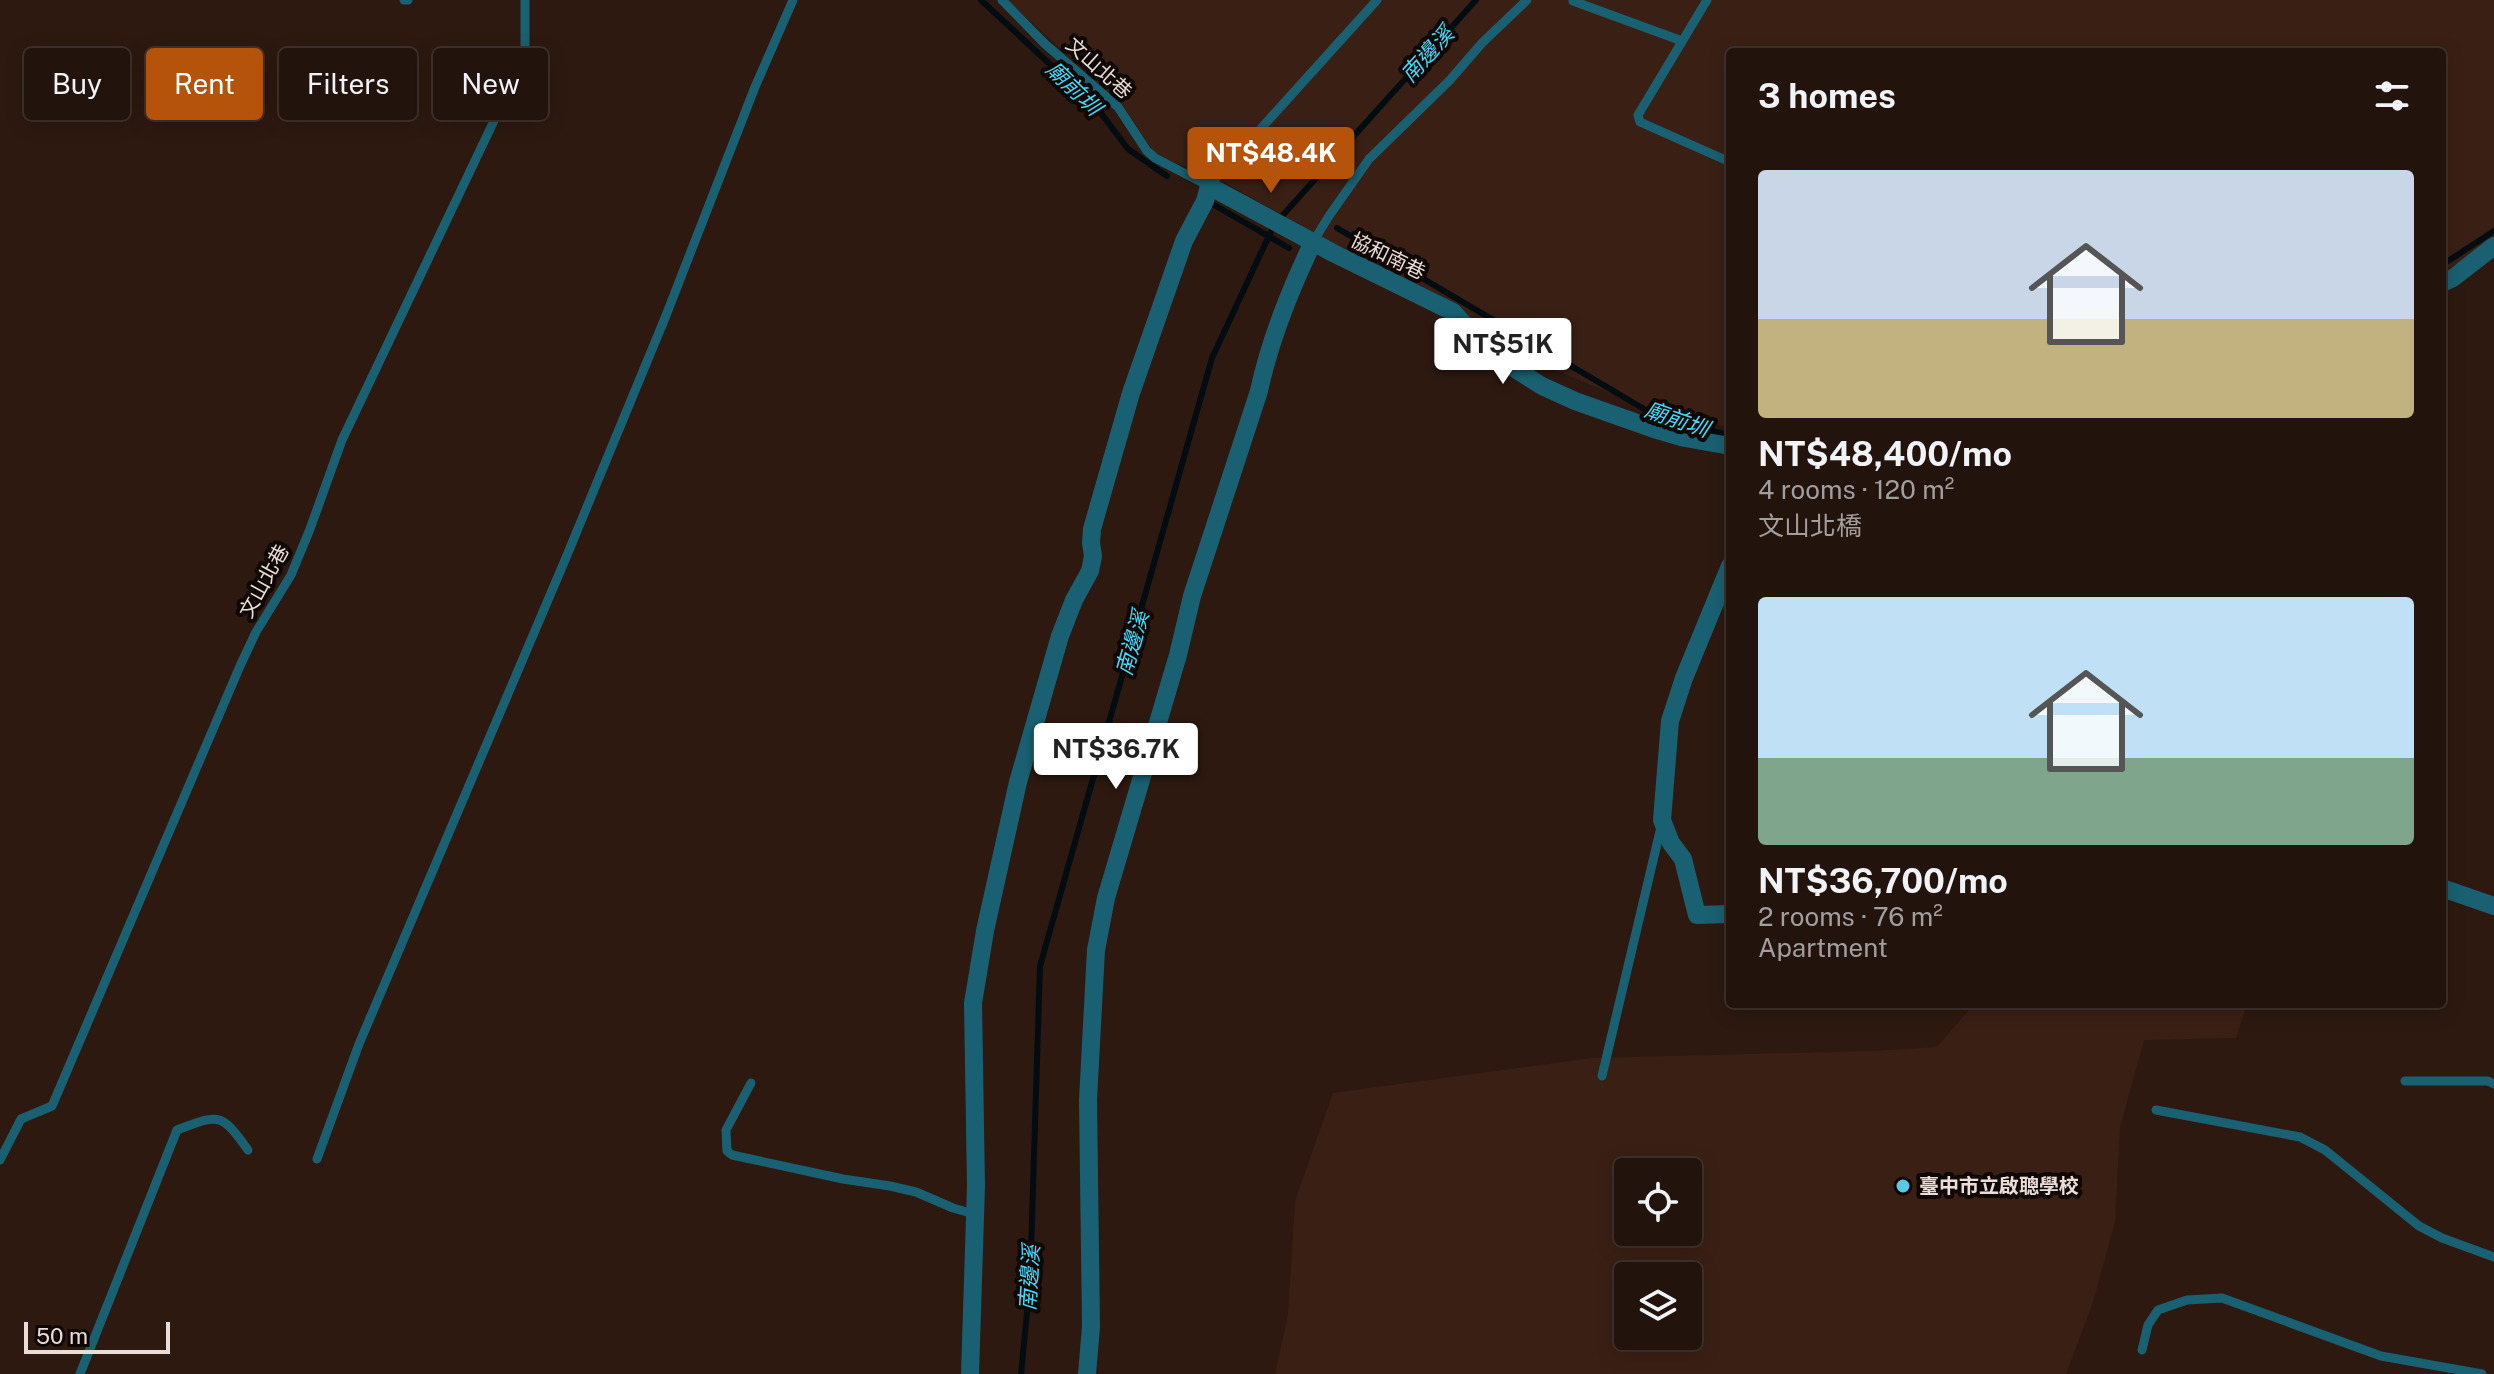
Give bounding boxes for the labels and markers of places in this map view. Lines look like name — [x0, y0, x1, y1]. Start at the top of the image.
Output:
pin: NT$48.4K — [1188, 127, 1354, 195]
pin: NT$51K — [1438, 318, 1568, 386]
pin: NT$36.7K — [1033, 723, 1199, 791]
place label: 臺中市立啟聰學校 — [1919, 1174, 2079, 1198]
marker: 臺中市立啟聰學校 — [1894, 1177, 1912, 1195]

